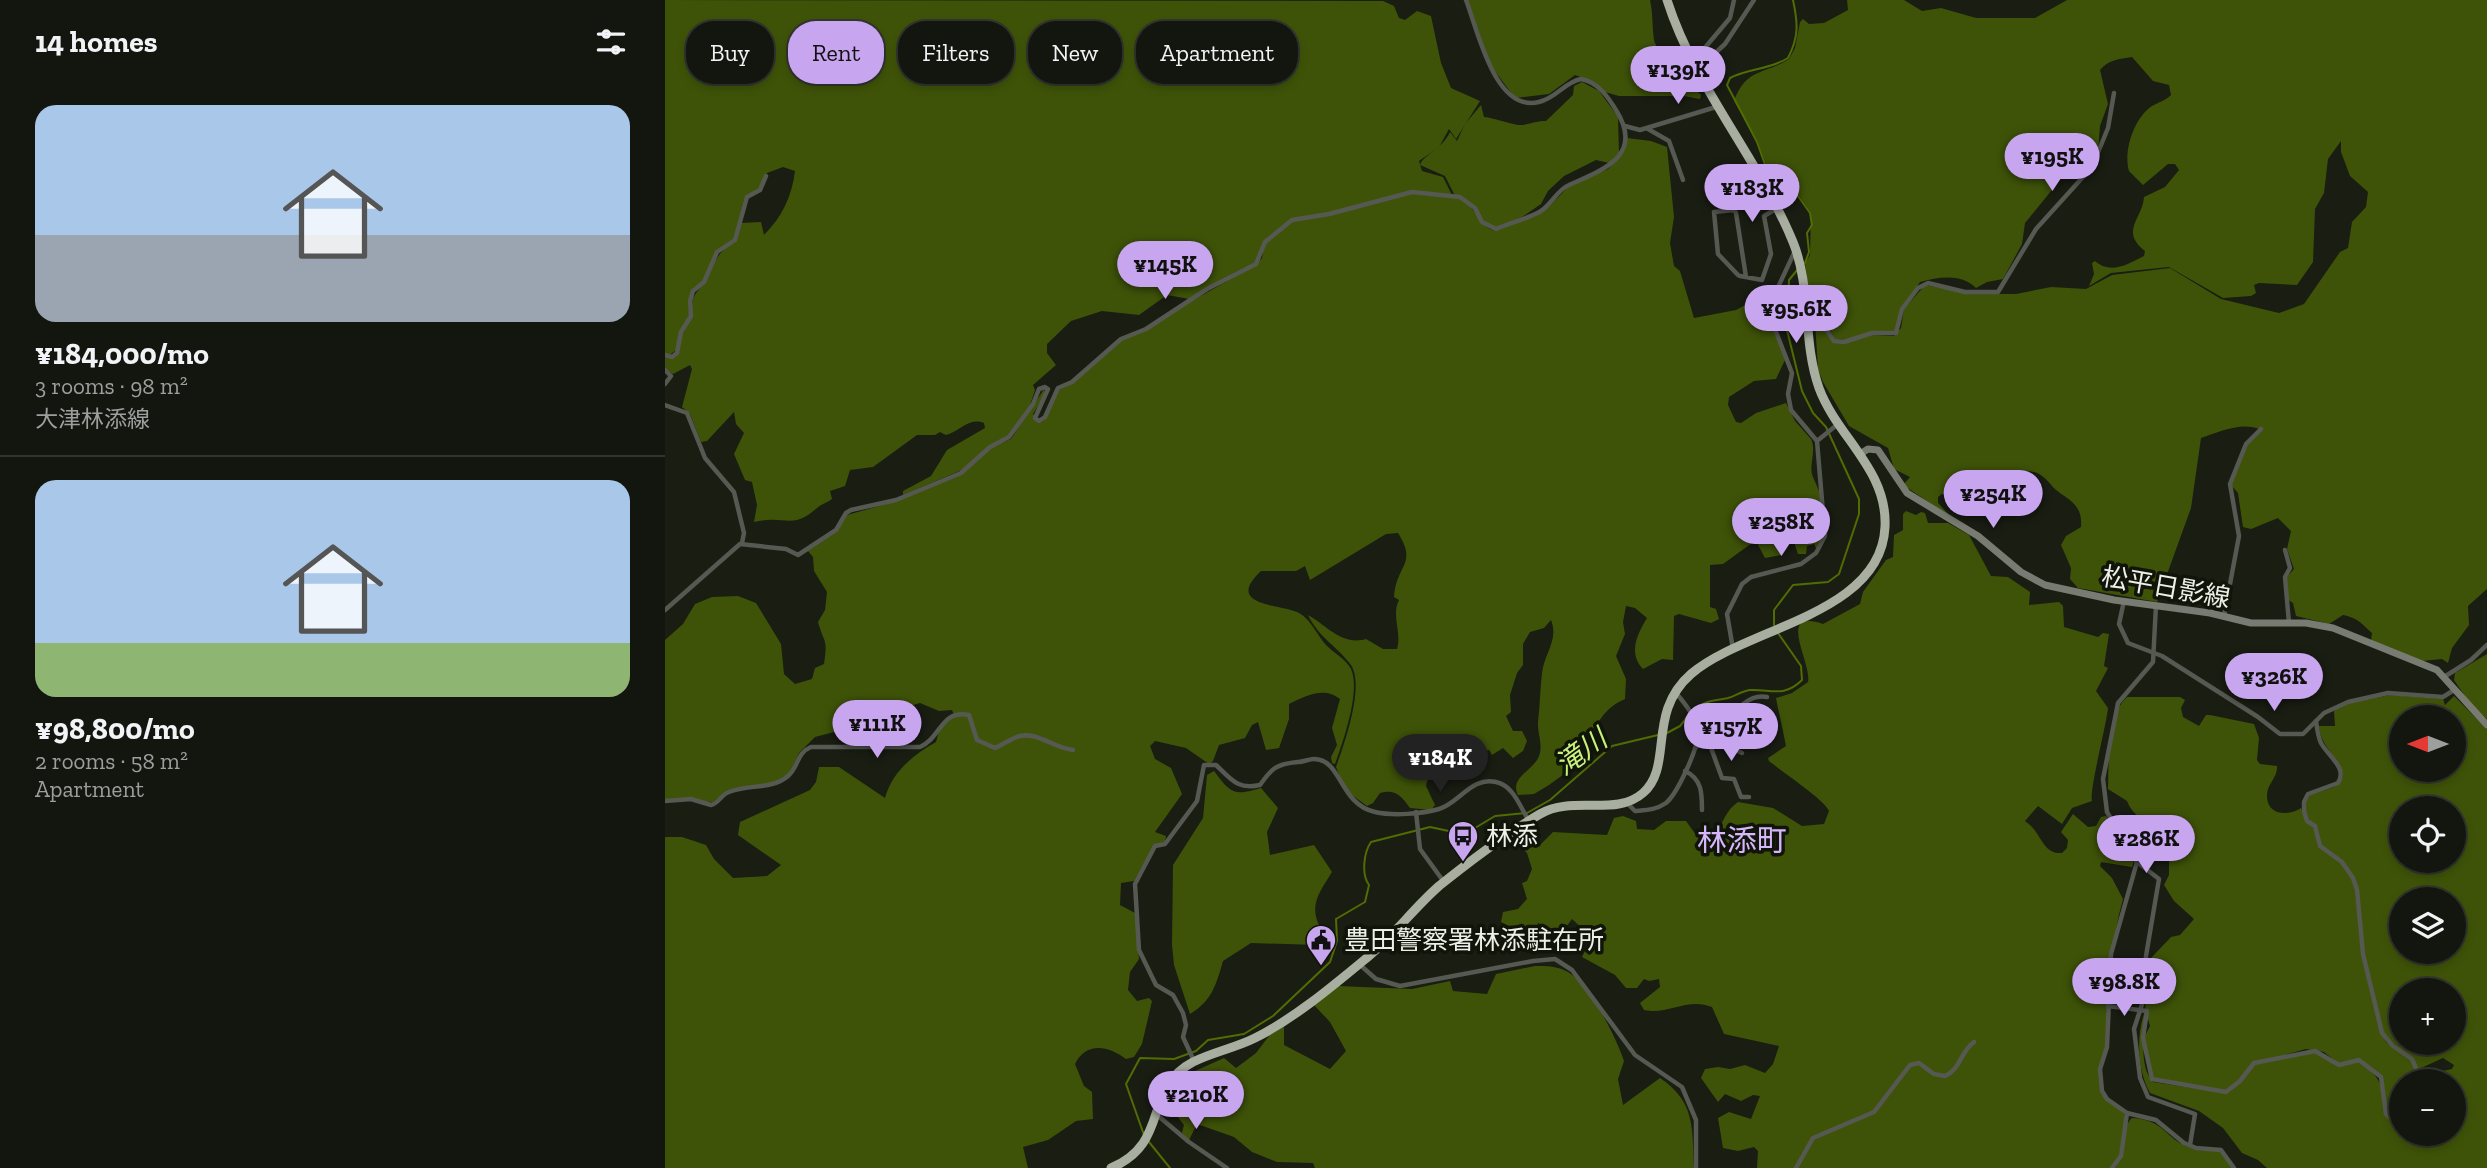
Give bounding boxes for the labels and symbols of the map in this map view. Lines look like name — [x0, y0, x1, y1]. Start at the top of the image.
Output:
pin: ¥139K — [1629, 46, 1727, 106]
pin: ¥195K — [2003, 134, 2101, 193]
pin: ¥183K — [1703, 164, 1801, 224]
pin: ¥145K — [1116, 242, 1214, 301]
pin: ¥95.6K — [1739, 286, 1853, 345]
pin: ¥254K — [1944, 470, 2042, 530]
pin: ¥258K — [1732, 498, 1830, 558]
street label: 松平日影線 — [2099, 560, 2233, 614]
pin: ¥326K — [2225, 654, 2323, 713]
pin: ¥111K — [828, 700, 926, 760]
pin: ¥157K — [1682, 704, 1780, 763]
north arrow — [2389, 705, 2466, 782]
water label: 滝川 — [1549, 720, 1616, 782]
pin: ¥184K — [1391, 734, 1489, 794]
pin: ¥286K — [2097, 816, 2195, 875]
bus stop icon: 林添 — [1446, 819, 1480, 863]
place label: 林添 — [1486, 820, 1538, 852]
district label: 林添町 — [1697, 823, 1787, 859]
public building icon: 豊田警察署林添駐在所 — [1304, 923, 1338, 967]
place label: 豊田警察署林添駐在所 — [1344, 924, 1604, 956]
pin: ¥98.8K — [2067, 958, 2181, 1018]
pin: ¥210K — [1147, 1072, 1245, 1131]

